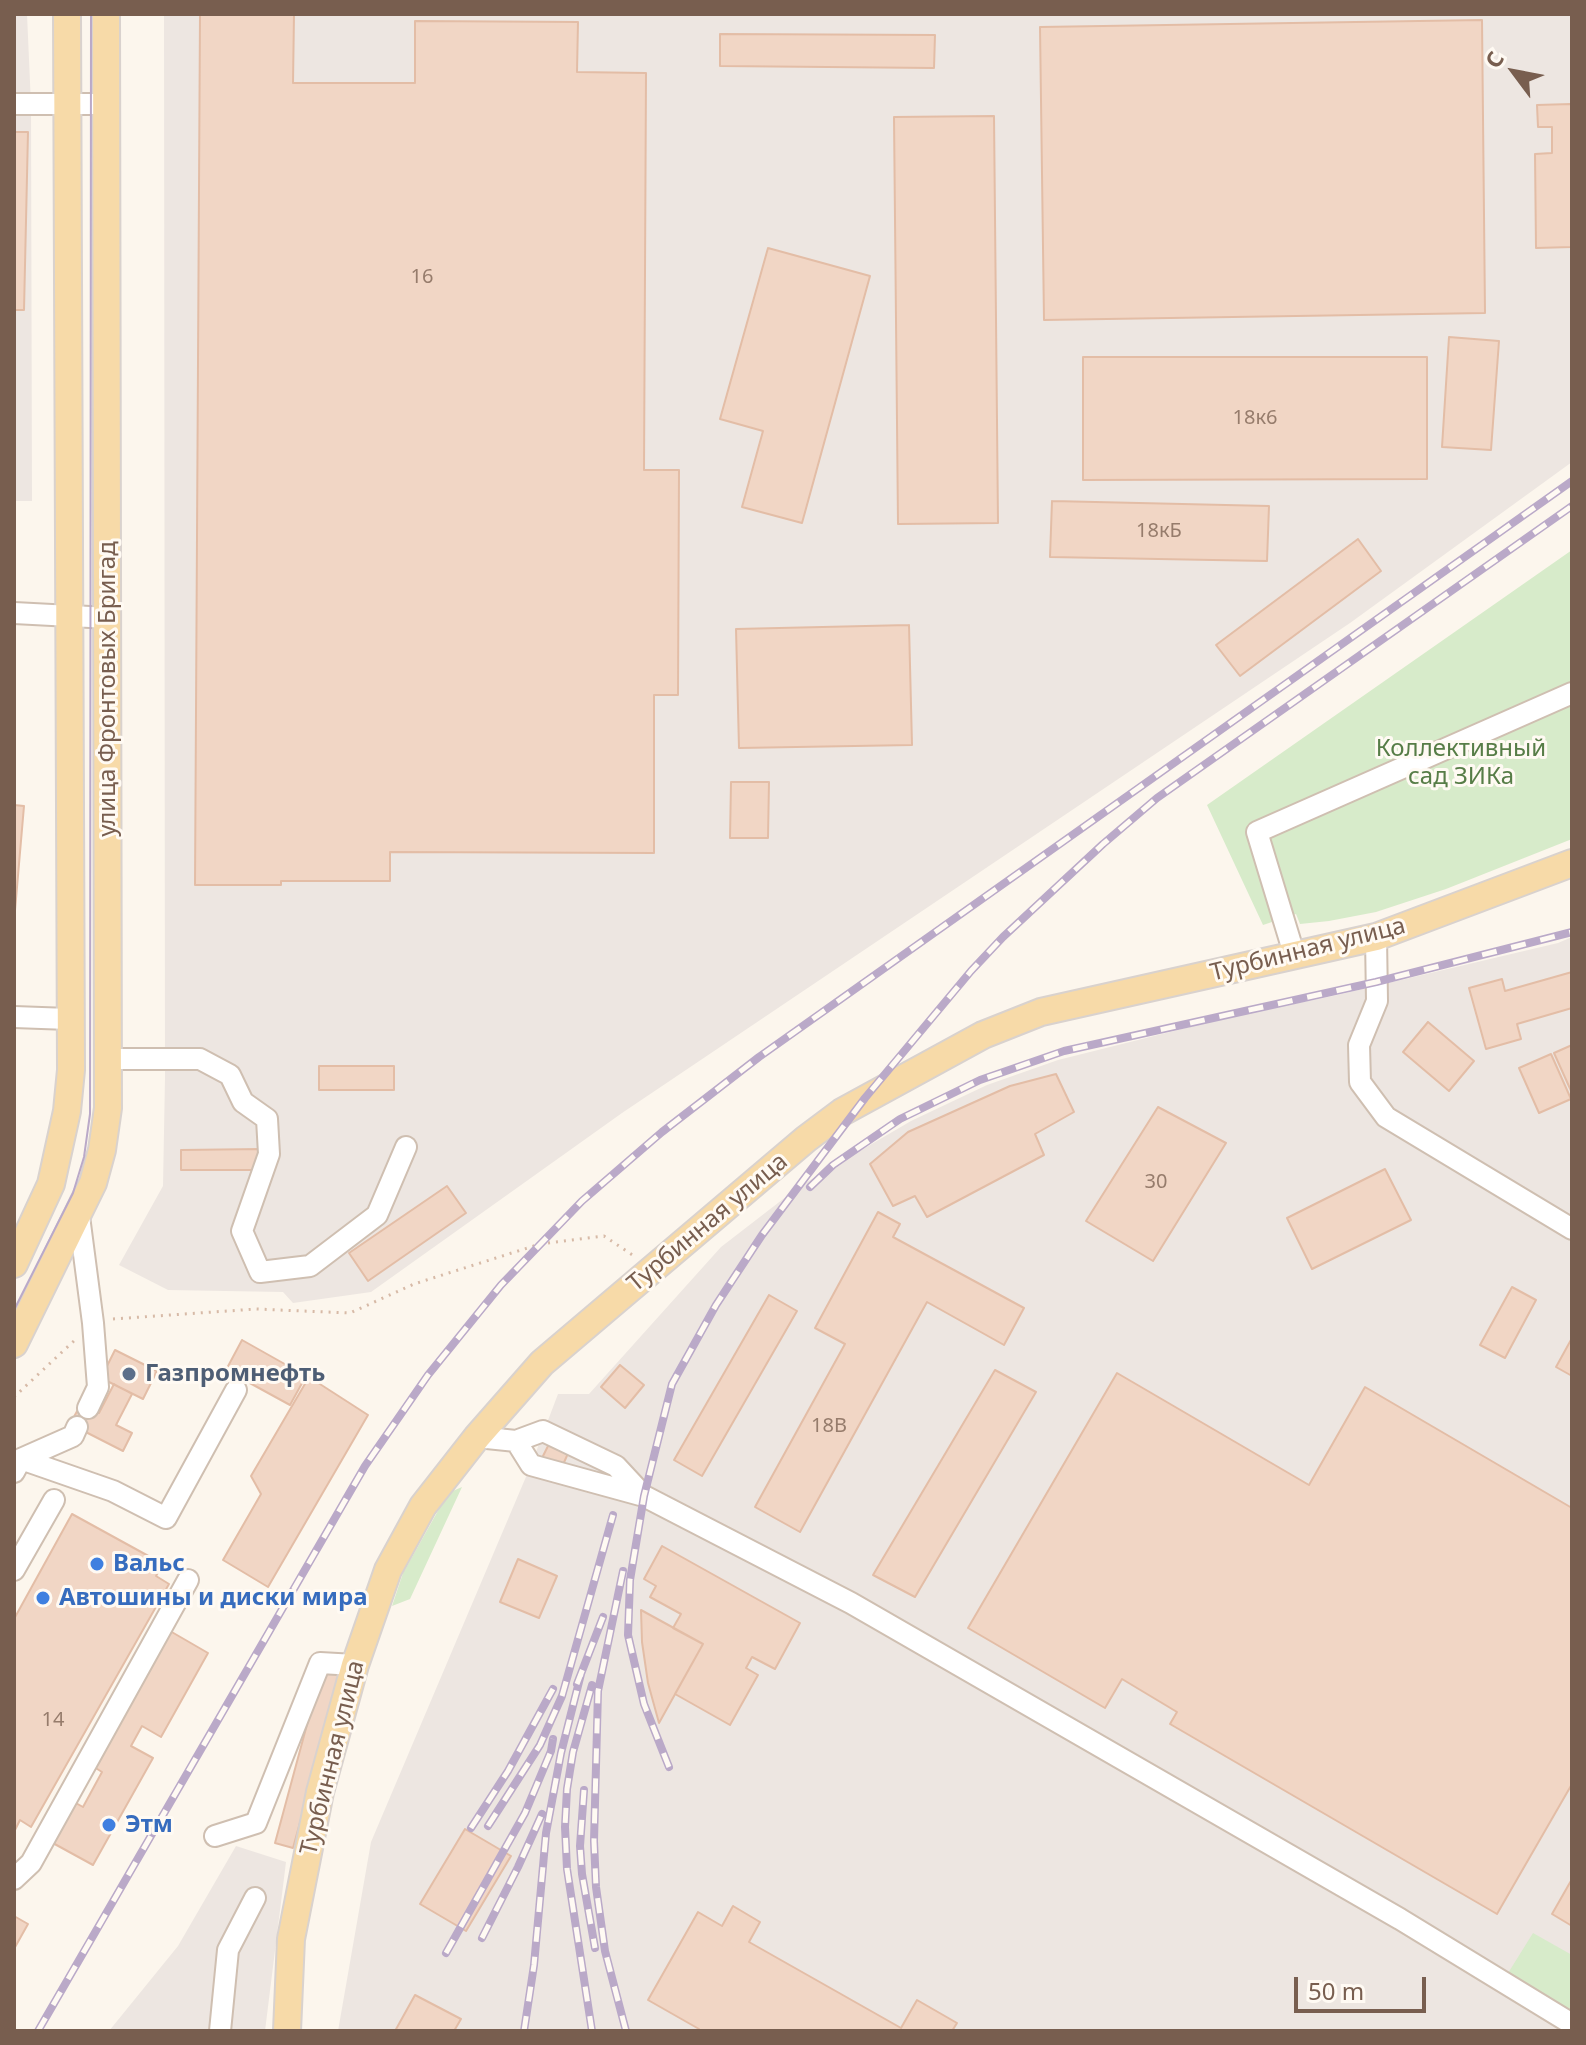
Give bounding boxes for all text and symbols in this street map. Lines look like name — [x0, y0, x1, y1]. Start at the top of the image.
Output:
north arrow — [1474, 32, 1554, 112]
text: С — [1477, 45, 1510, 73]
house number: 16 — [411, 265, 433, 289]
house number: 18к6 — [1233, 406, 1277, 430]
house number: 18кБ — [1136, 519, 1182, 543]
street label: улица Фронтовых Бригад — [94, 541, 122, 837]
park label: Коллективный сад ЗИКа — [1376, 735, 1546, 791]
street label: Турбинная улица — [1208, 912, 1408, 988]
street label: Турбинная улица — [622, 1148, 794, 1298]
house number: 30 — [1145, 1170, 1167, 1194]
place label: Газпромнефть — [145, 1360, 325, 1388]
marker: Газпромнефть — [120, 1365, 138, 1383]
house number: 18В — [811, 1414, 847, 1438]
place label: Вальс — [113, 1550, 185, 1578]
marker: Вальс — [88, 1555, 106, 1573]
place label: Автошины и диски мира — [59, 1584, 367, 1612]
marker: Автошины и диски мира — [34, 1589, 52, 1607]
street label: Турбинная улица — [295, 1658, 371, 1858]
house number: 14 — [42, 1708, 64, 1732]
place label: Этм — [125, 1811, 173, 1839]
marker: Этм — [100, 1816, 118, 1834]
scale bar — [1298, 1961, 1430, 2011]
text: 50 m — [1308, 1974, 1364, 2007]

